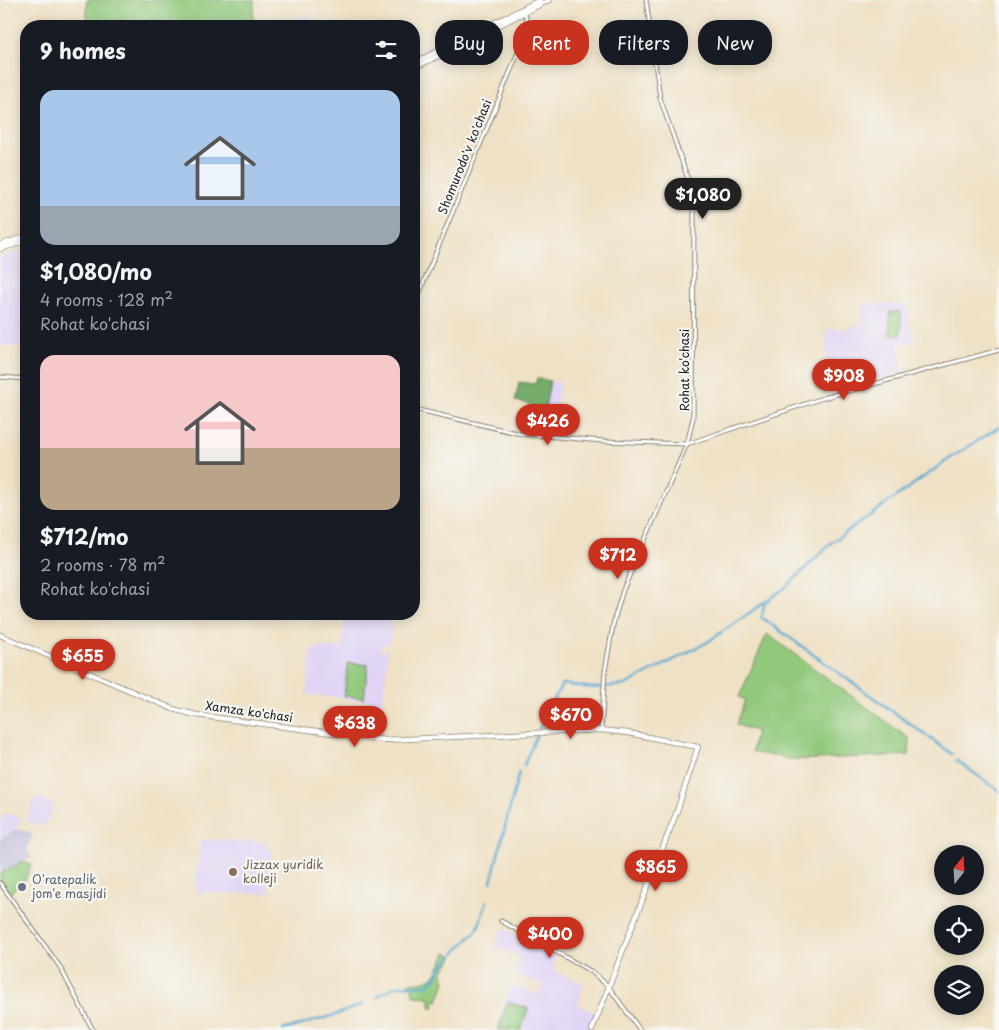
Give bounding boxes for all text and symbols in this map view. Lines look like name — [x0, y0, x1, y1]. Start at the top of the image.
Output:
chip: Buy — [435, 20, 503, 65]
chip: Rent — [513, 20, 589, 65]
chip: Filters — [599, 20, 688, 65]
chip: New — [698, 20, 772, 65]
text: 9 homes — [40, 34, 126, 66]
icon: filters — [372, 36, 400, 64]
street label: Shomurodo'v ko'chasi — [433, 96, 495, 217]
icon: home — [175, 123, 265, 213]
pin: $1,080 — [662, 178, 744, 220]
text: $1,080 — [675, 182, 731, 206]
text: $1,080/mo — [40, 255, 152, 287]
text: 4 rooms · 128 m² — [40, 287, 173, 311]
text: Rohat ko'chasi — [40, 311, 150, 335]
street label: Rohat ko'chasi — [675, 329, 693, 411]
pin: $908 — [814, 358, 874, 401]
text: $908 — [823, 363, 865, 387]
icon: home — [175, 388, 265, 478]
pin: $426 — [518, 404, 578, 446]
text: $426 — [527, 408, 569, 432]
text: $712/mo — [40, 520, 128, 552]
pin: $712 — [588, 538, 648, 580]
text: $712 — [599, 542, 637, 566]
text: 2 rooms · 78 m² — [40, 552, 166, 576]
text: Rohat ko'chasi — [40, 576, 150, 600]
pin: $655 — [53, 638, 113, 681]
text: $655 — [62, 643, 104, 667]
street label: Xamza ko'chasi — [204, 696, 294, 726]
pin: $670 — [541, 698, 601, 740]
text: $670 — [550, 702, 592, 726]
pin: $638 — [325, 706, 385, 748]
text: $638 — [334, 710, 376, 734]
north arrow — [934, 845, 984, 895]
map controls — [934, 845, 984, 1015]
pin: $865 — [626, 850, 686, 892]
text: $865 — [636, 854, 676, 878]
place label: Jizzax yuridik kolleji — [243, 855, 324, 887]
marker: Jizzax yuridik kolleji — [227, 866, 239, 878]
place label: O'ratepalik jom'e masjidi — [31, 870, 106, 902]
marker: O'ratepalik jom'e masjidi — [16, 881, 28, 893]
button: locate — [934, 905, 984, 955]
pin: $400 — [520, 916, 580, 959]
text: $400 — [528, 921, 572, 945]
button: layers — [934, 965, 984, 1015]

